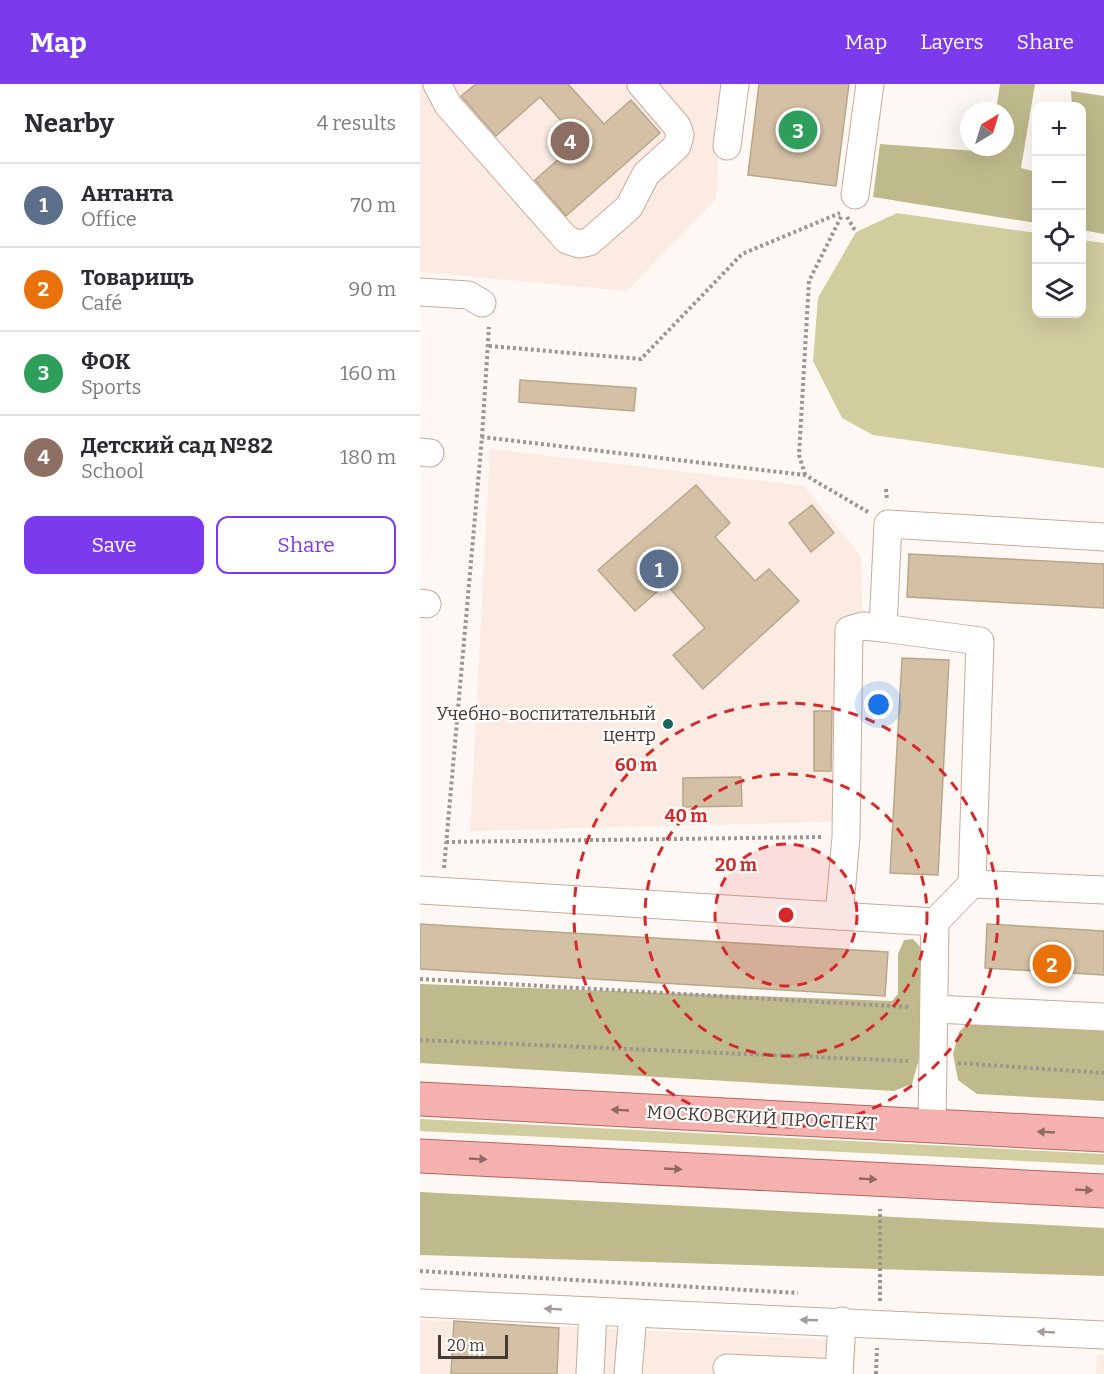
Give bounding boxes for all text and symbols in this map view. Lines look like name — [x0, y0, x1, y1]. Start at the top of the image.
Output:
text: Map — [30, 26, 87, 59]
text: Map — [845, 29, 887, 55]
text: Layers — [920, 29, 984, 55]
text: Share — [1017, 29, 1074, 55]
north arrow — [960, 102, 1014, 156]
map controls — [1032, 102, 1086, 318]
button: + — [1032, 102, 1086, 156]
text: Nearby — [24, 108, 114, 139]
pin: 3 — [778, 108, 818, 152]
text: 4 results — [317, 111, 396, 135]
pin: 4 — [550, 118, 590, 164]
button: − — [1032, 156, 1086, 210]
text: Антанта — [81, 180, 173, 207]
text: 1 — [39, 193, 48, 217]
text: 70 m — [350, 193, 396, 217]
text: Office — [81, 207, 137, 231]
button: locate — [1032, 210, 1086, 264]
text: Товарищъ — [81, 264, 194, 291]
button: layers — [1032, 264, 1086, 318]
text: 2 — [38, 277, 49, 301]
text: 90 m — [348, 277, 396, 301]
text: Café — [81, 291, 122, 315]
text: ФОК — [81, 348, 131, 375]
text: 3 — [38, 361, 49, 385]
text: 160 m — [340, 361, 396, 385]
text: Sports — [81, 375, 141, 399]
text: Детский сад №82 — [81, 432, 273, 459]
text: 4 — [37, 445, 50, 469]
text: 180 m — [340, 445, 396, 469]
text: School — [81, 459, 144, 483]
button: Save — [24, 516, 204, 574]
button: Share — [216, 516, 396, 574]
pin: 1 — [640, 546, 678, 592]
your location — [864, 690, 893, 719]
place label: Учебно-воспитательный центр — [436, 703, 656, 746]
marker: Учебно-воспитательный центр — [661, 717, 675, 731]
text: 60 m — [615, 754, 657, 776]
text: 40 m — [665, 805, 707, 827]
text: 20 m — [715, 854, 757, 876]
centre of rings — [776, 905, 796, 925]
pin: 2 — [1032, 942, 1072, 986]
street label: МОСКОВСКИЙ ПРОСПЕКТ — [646, 1101, 878, 1135]
one-way arrow — [611, 1105, 630, 1115]
one-way arrow — [1036, 1128, 1055, 1137]
one-way arrow — [469, 1155, 488, 1164]
one-way arrow — [664, 1164, 683, 1174]
one-way arrow — [858, 1174, 877, 1183]
one-way arrow — [1074, 1185, 1093, 1194]
one-way arrow — [544, 1304, 563, 1313]
one-way arrow — [799, 1315, 818, 1324]
one-way arrow — [1036, 1328, 1055, 1337]
scale bar — [438, 1332, 508, 1360]
text: 20 m — [447, 1336, 484, 1355]

